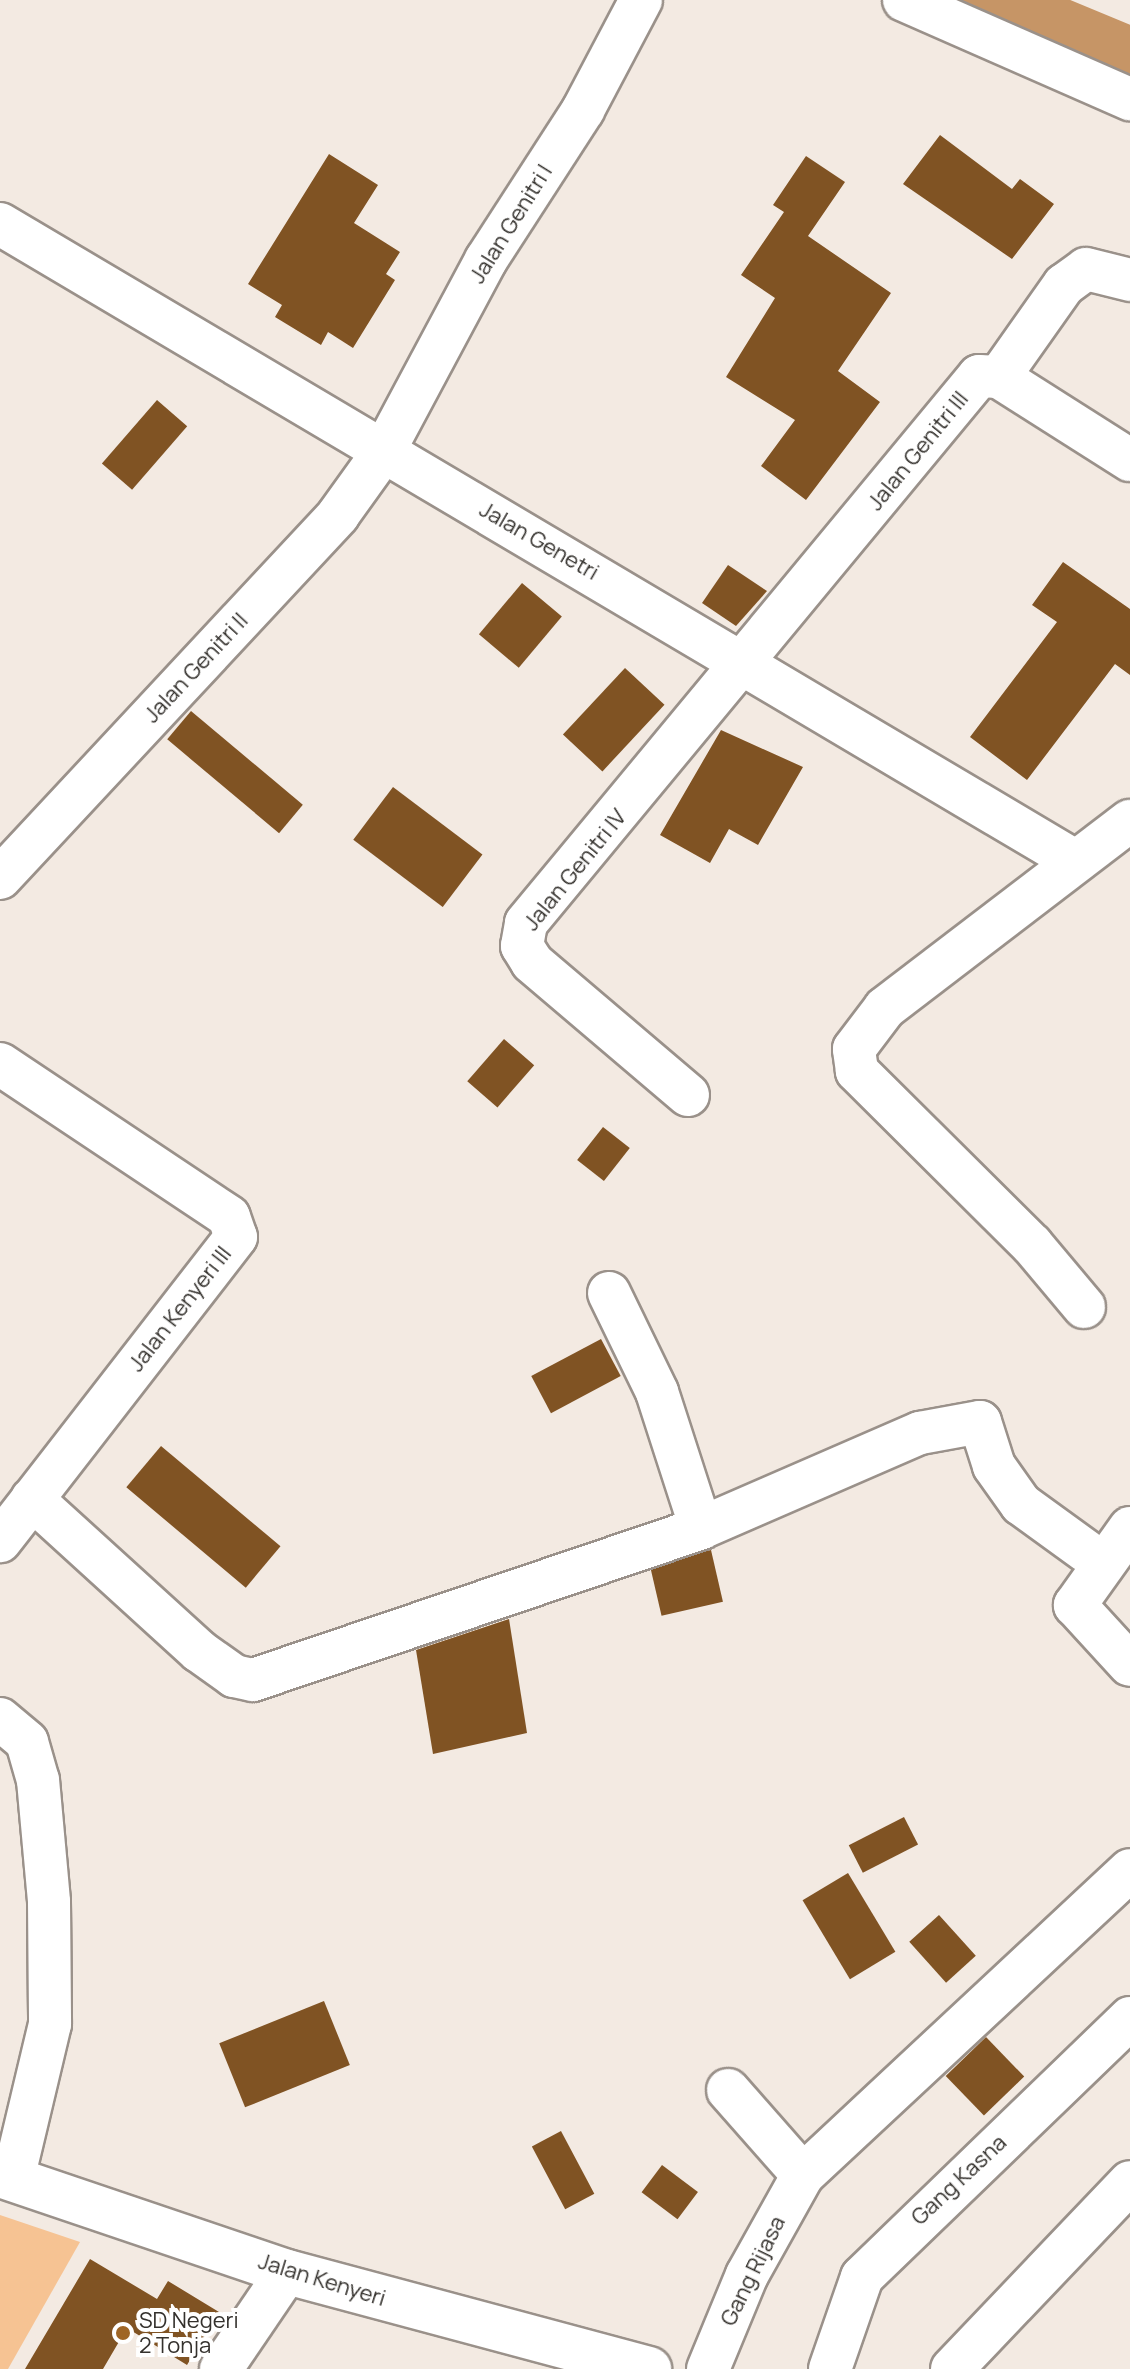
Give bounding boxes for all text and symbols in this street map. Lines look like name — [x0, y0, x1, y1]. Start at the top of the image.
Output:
street label: Jalan Genitri I — [464, 160, 558, 288]
street label: Jalan Genitri III — [862, 386, 974, 516]
street label: Jalan Genetri — [475, 496, 603, 586]
street label: Jalan Genitri II — [139, 608, 253, 728]
street label: Jalan Genitri IV — [518, 804, 632, 936]
street label: Jalan Kenyeri III — [123, 1241, 237, 1377]
street label: Gang Kasna — [906, 2129, 1012, 2231]
street label: Gang Rijasa — [715, 2212, 791, 2330]
street label: Jalan Kenyeri — [255, 2248, 389, 2312]
place label: SD Negeri 2 Tonja — [139, 2307, 239, 2358]
marker: SD Negeri 2 Tonja — [114, 2324, 132, 2342]

